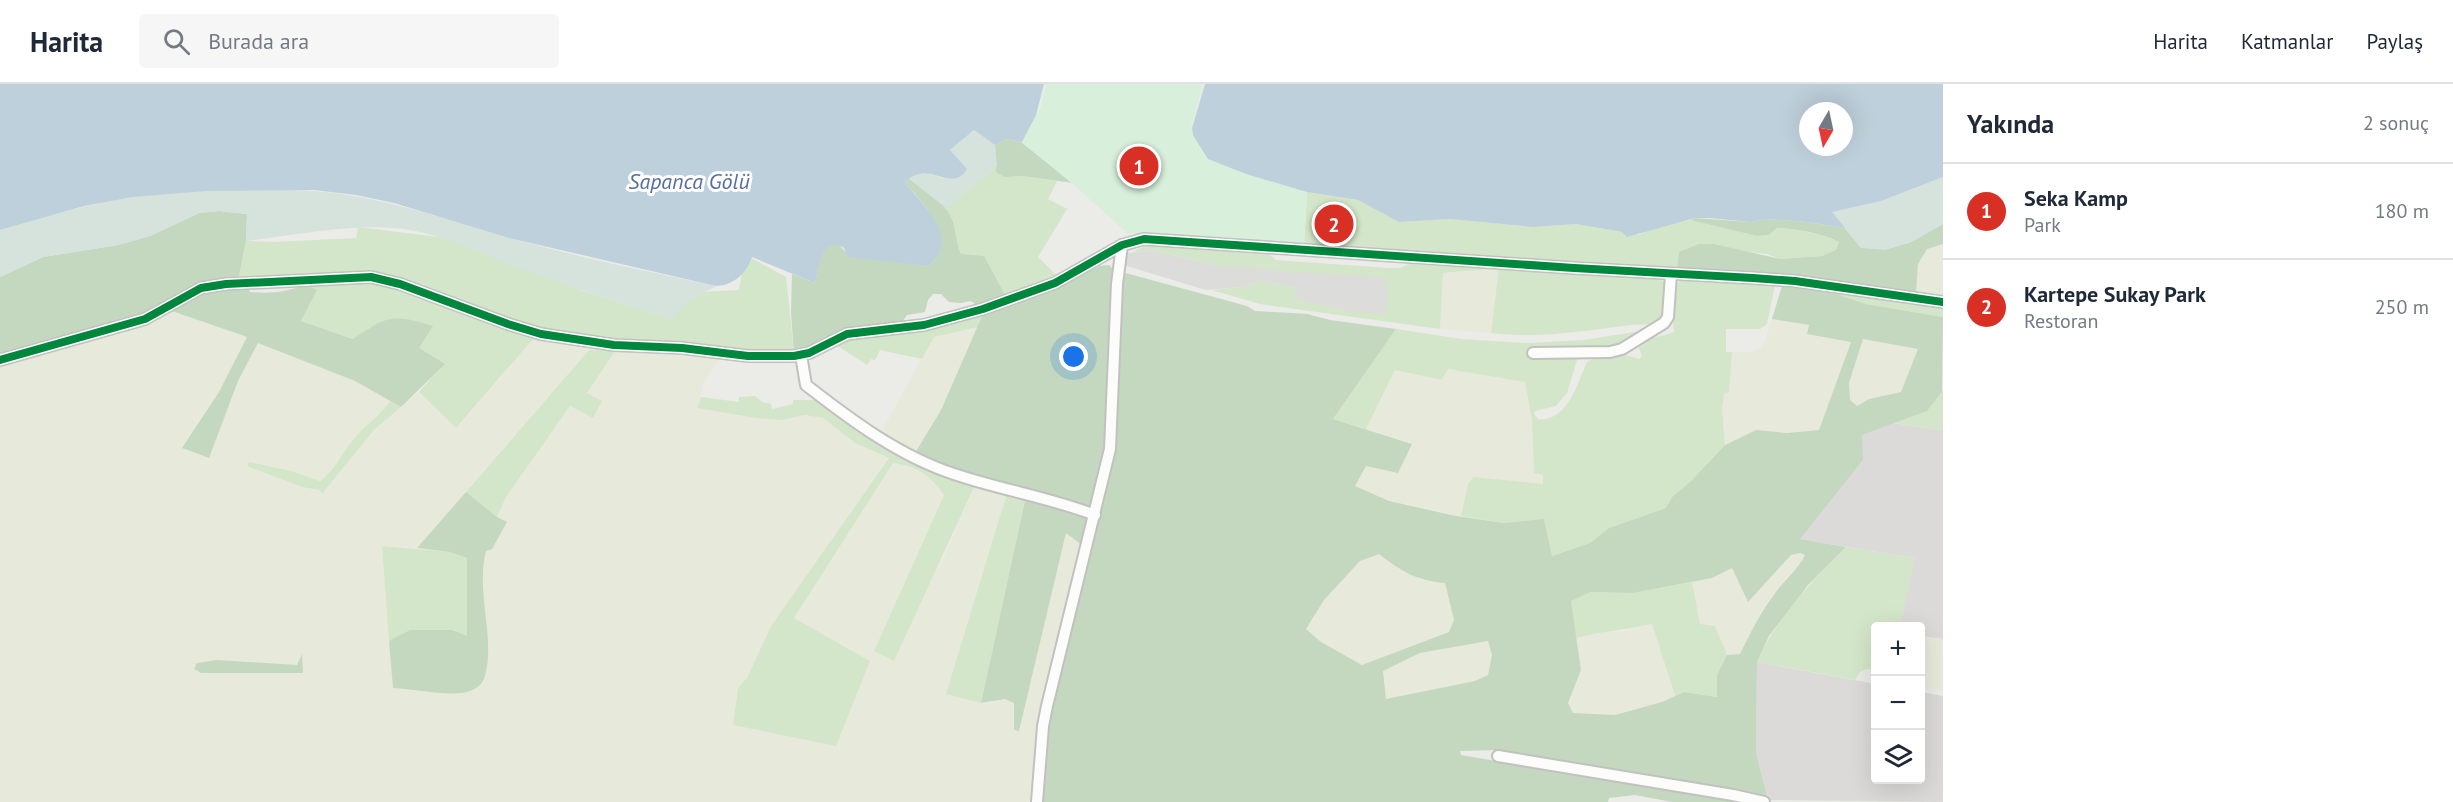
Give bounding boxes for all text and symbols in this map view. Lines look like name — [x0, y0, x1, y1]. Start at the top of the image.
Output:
search box — [139, 14, 559, 68]
text: Harita — [30, 23, 103, 60]
icon: search — [160, 25, 193, 58]
text: Burada ara — [208, 27, 309, 55]
text: Harita — [2153, 28, 2208, 55]
text: Katmanlar — [2241, 28, 2333, 55]
text: Paylaş — [2366, 28, 2423, 55]
north arrow — [1799, 102, 1853, 156]
text: Yakında — [1967, 107, 2054, 140]
text: 2 sonuç — [2363, 110, 2429, 136]
pin: 1 — [1120, 144, 1158, 188]
water label: Sapanca Gölü — [628, 167, 750, 195]
text: Seka Kamp — [2024, 184, 2128, 212]
text: 1 — [1981, 198, 1992, 224]
text: 180 m — [2375, 198, 2429, 224]
pin: 2 — [1314, 202, 1354, 246]
text: Park — [2024, 212, 2061, 238]
text: Kartepe Sukay Park — [2024, 280, 2206, 308]
text: 2 — [1981, 294, 1992, 320]
text: 250 m — [2375, 294, 2429, 320]
text: Restoran — [2024, 308, 2098, 334]
your location — [1059, 342, 1088, 371]
map controls — [1871, 622, 1925, 784]
button: + — [1871, 622, 1925, 676]
button: − — [1871, 676, 1925, 730]
button: layers — [1871, 730, 1925, 784]

